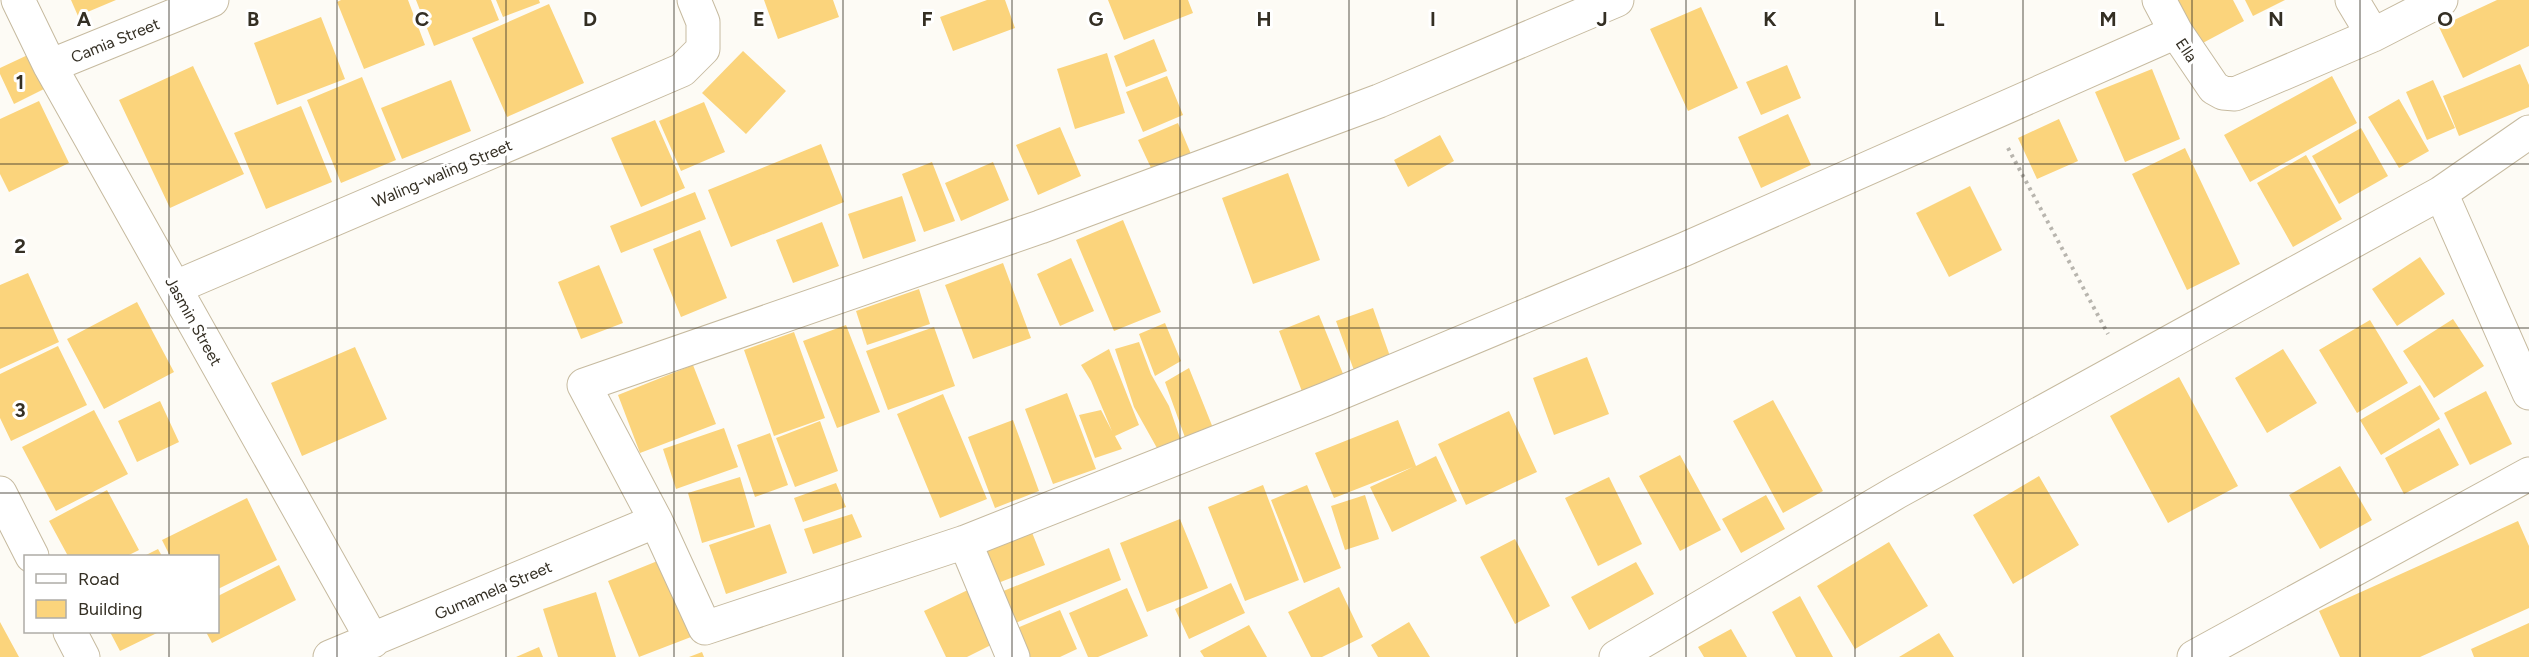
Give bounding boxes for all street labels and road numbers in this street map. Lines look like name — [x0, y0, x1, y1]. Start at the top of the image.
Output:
street label: Camia Street — [68, 14, 162, 67]
street label: Ella — [2172, 35, 2201, 66]
street label: Waling-waling Street — [369, 135, 515, 211]
street label: Jasmin Street — [161, 273, 226, 369]
street label: Gumamela Street — [432, 557, 555, 624]

